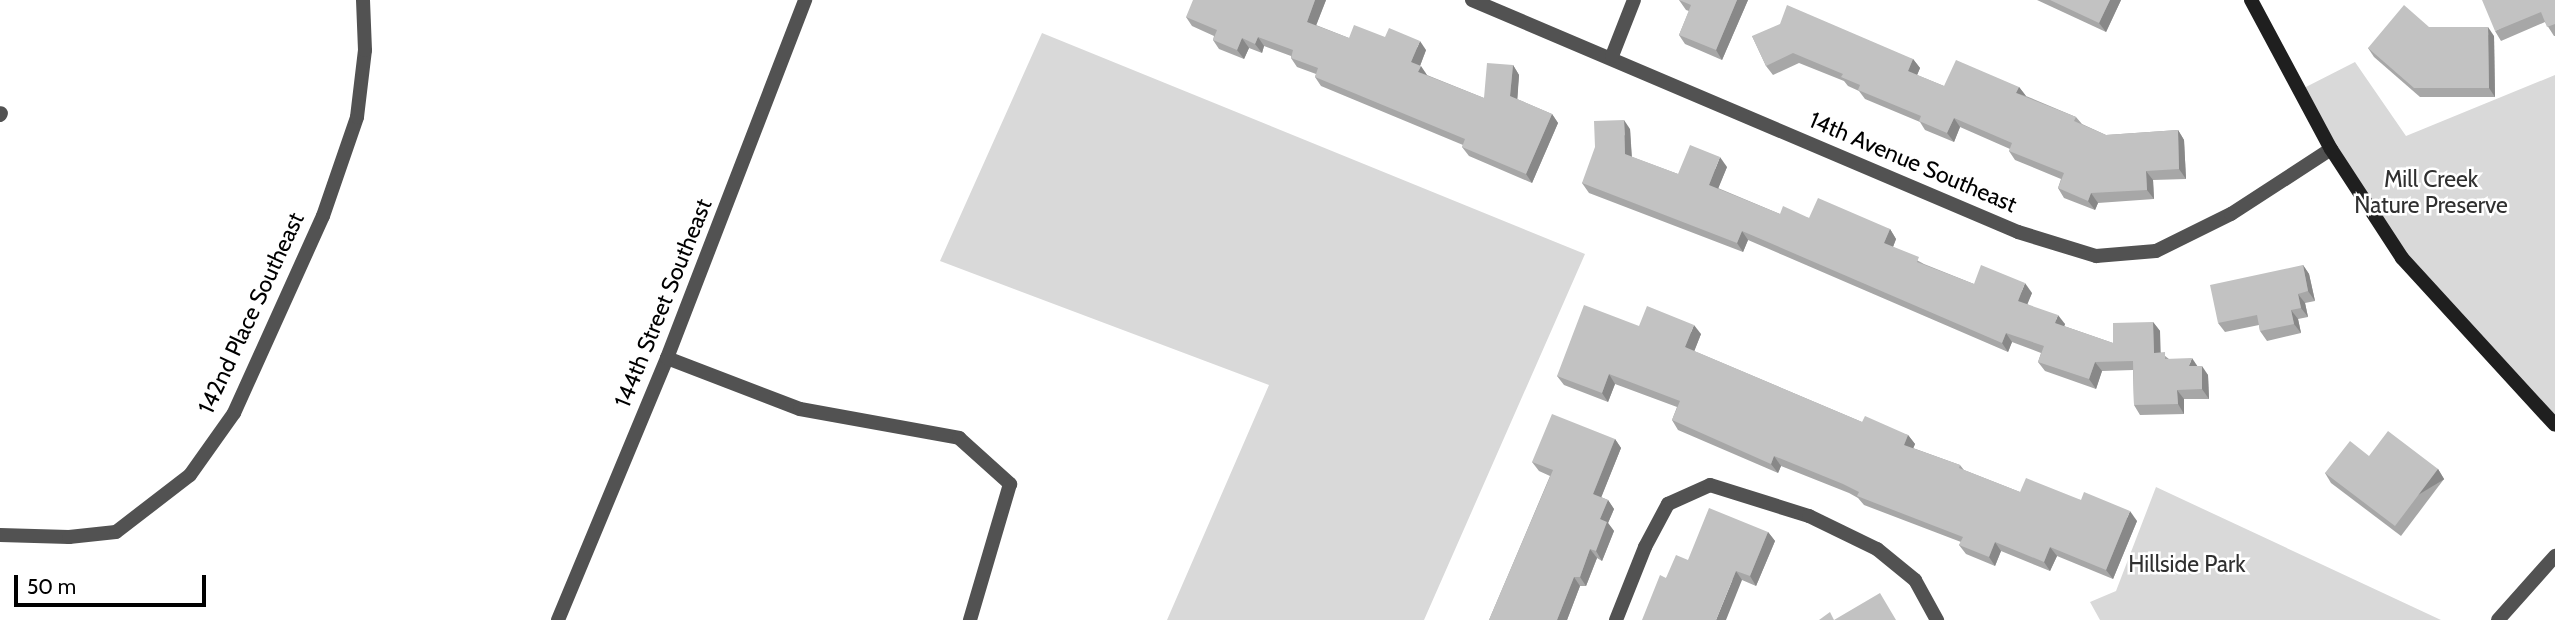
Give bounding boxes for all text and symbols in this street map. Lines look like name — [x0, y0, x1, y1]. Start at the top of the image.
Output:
street label: 14th Avenue Southeast — [1805, 106, 2021, 218]
park label: Mill Creek Nature Preserve — [2354, 165, 2508, 219]
street label: 144th Street Southeast — [609, 195, 717, 411]
street label: 142nd Place Southeast — [192, 208, 310, 418]
park label: Hillside Park — [2128, 550, 2246, 578]
scale bar — [18, 560, 210, 604]
text: 50 m — [27, 574, 76, 599]

